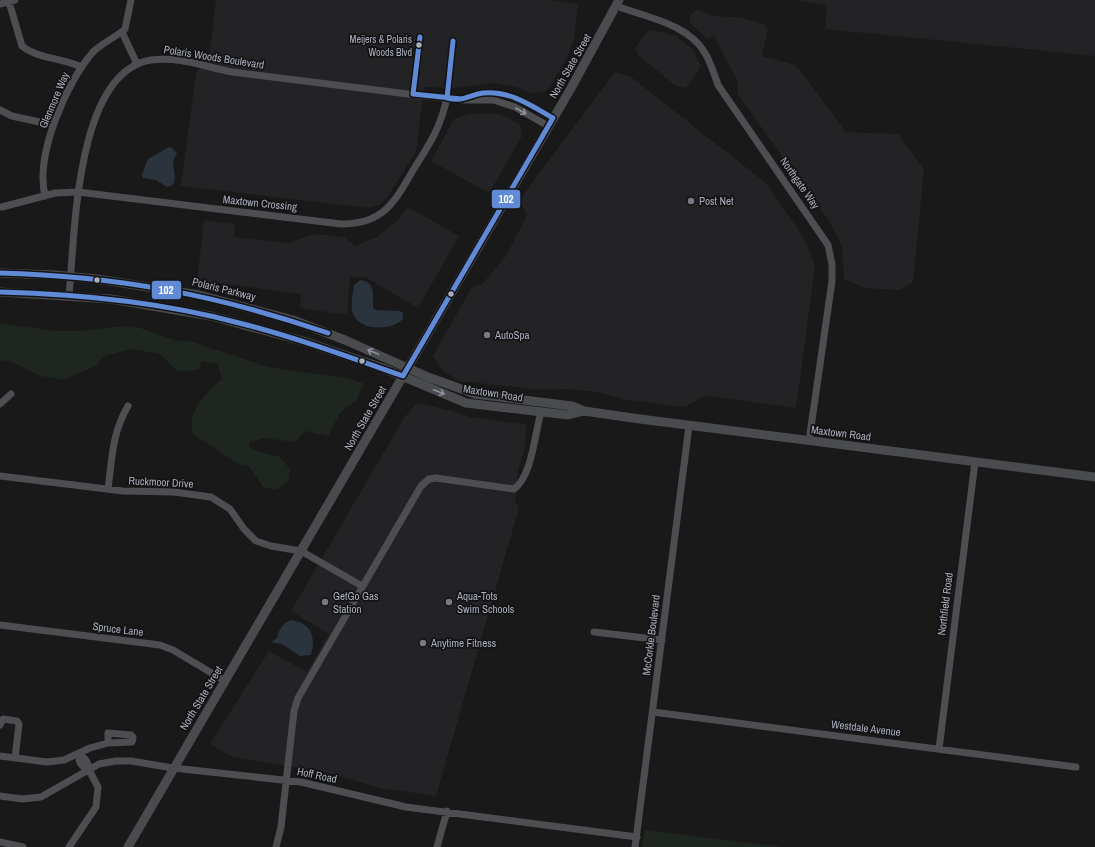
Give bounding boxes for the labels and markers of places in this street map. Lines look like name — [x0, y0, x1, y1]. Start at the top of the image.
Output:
place label: Meijers & Polaris Woods Blvd — [350, 33, 412, 59]
marker: Meijers & Polaris Woods Blvd — [414, 40, 424, 50]
place label: Post Net — [699, 194, 734, 208]
marker: Post Net — [686, 196, 696, 206]
unlabelled marker — [92, 275, 102, 285]
unlabelled marker — [446, 289, 456, 299]
place label: AutoSpa — [494, 328, 530, 342]
marker: AutoSpa — [482, 330, 492, 340]
unlabelled marker — [357, 356, 367, 366]
place label: GetGo Gas Station — [333, 589, 379, 616]
place label: Aqua-Tots Swim Schools — [456, 589, 515, 616]
marker: GetGo Gas Station — [320, 597, 330, 607]
marker: Aqua-Tots Swim Schools — [444, 597, 454, 607]
place label: Anytime Fitness — [430, 636, 497, 650]
marker: Anytime Fitness — [418, 638, 428, 648]

